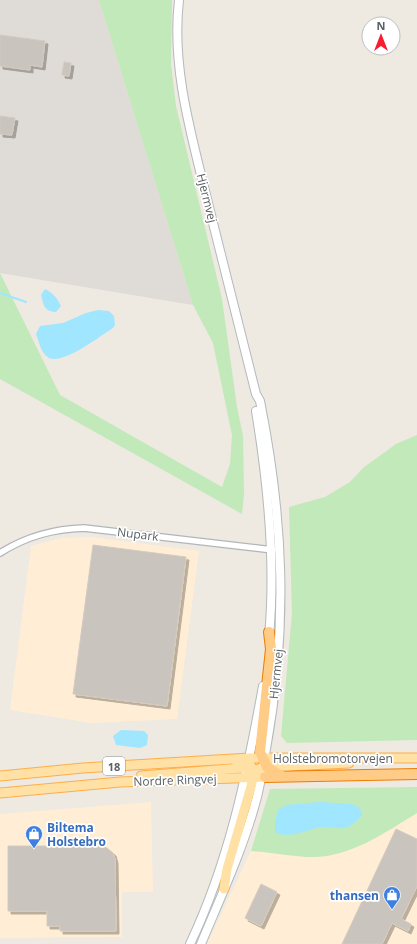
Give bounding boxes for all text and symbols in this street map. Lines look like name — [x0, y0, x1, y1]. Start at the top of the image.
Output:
north arrow — [361, 16, 401, 56]
text: N — [377, 18, 385, 33]
street label: Hjermvej — [193, 171, 221, 225]
street label: Nupark — [116, 523, 160, 545]
street label: Hjermvej — [265, 648, 287, 700]
street label: Holstebromotorvejen — [273, 750, 393, 767]
road number: 18 — [103, 757, 125, 775]
street label: Nordre Ringvej — [133, 770, 217, 790]
place label: Biltema Holstebro — [47, 819, 106, 850]
shop icon: Biltema Holstebro — [24, 824, 44, 849]
shop icon: thansen — [382, 885, 402, 910]
place label: thansen — [330, 887, 379, 904]

